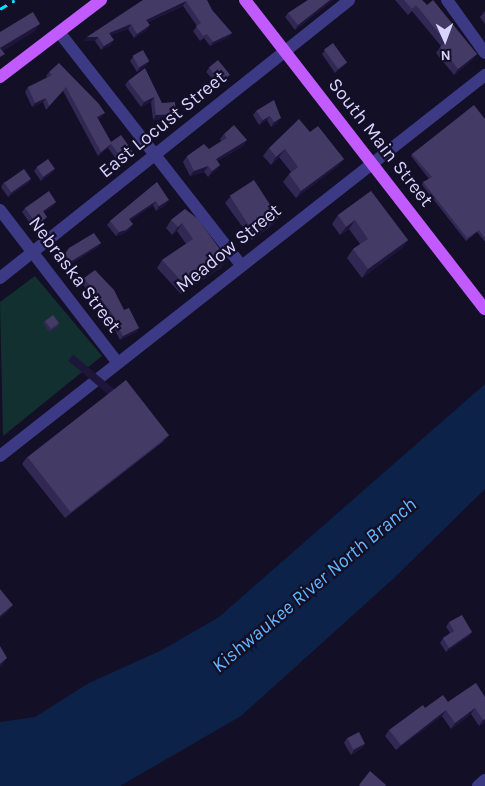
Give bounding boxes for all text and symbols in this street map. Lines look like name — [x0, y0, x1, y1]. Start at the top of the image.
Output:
north arrow — [420, 15, 470, 65]
text: N — [440, 47, 451, 64]
street label: East Locust Street — [95, 67, 231, 183]
street label: South Main Street — [323, 74, 437, 212]
street label: Meadow Street — [172, 200, 286, 298]
street label: Nebraska Street — [23, 213, 125, 337]
water label: Kishwaukee River North Branch — [207, 492, 421, 678]

